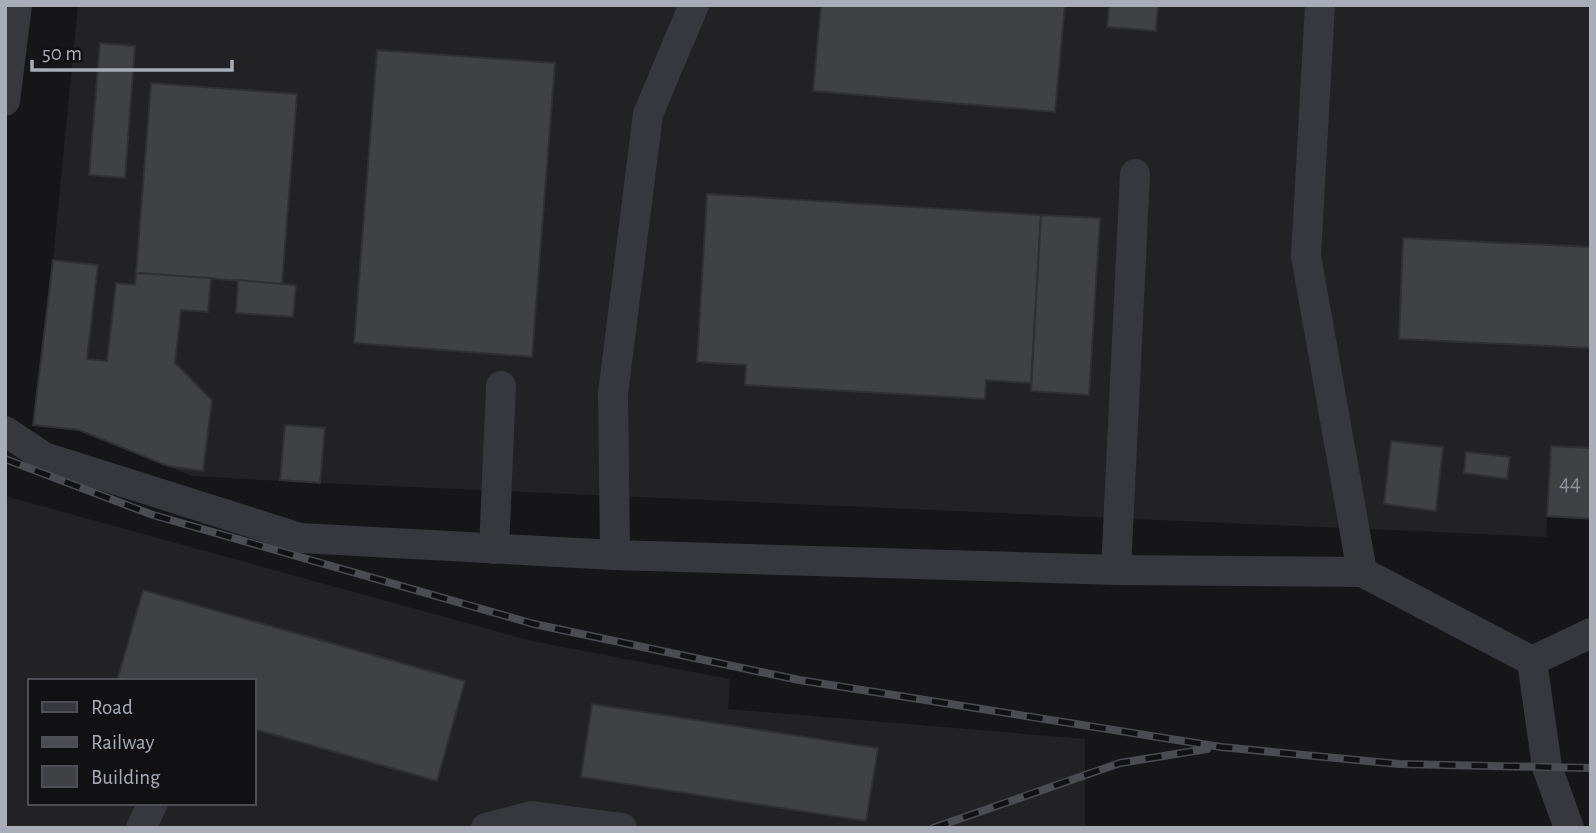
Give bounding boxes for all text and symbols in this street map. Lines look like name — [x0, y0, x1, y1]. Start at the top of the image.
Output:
scale bar — [32, 28, 231, 72]
text: 50 m — [42, 43, 82, 64]
house number: 44 — [1559, 472, 1581, 495]
legend — [28, 679, 256, 805]
text: Road — [91, 697, 133, 718]
text: Railway — [91, 732, 154, 753]
text: Building — [91, 767, 161, 788]

